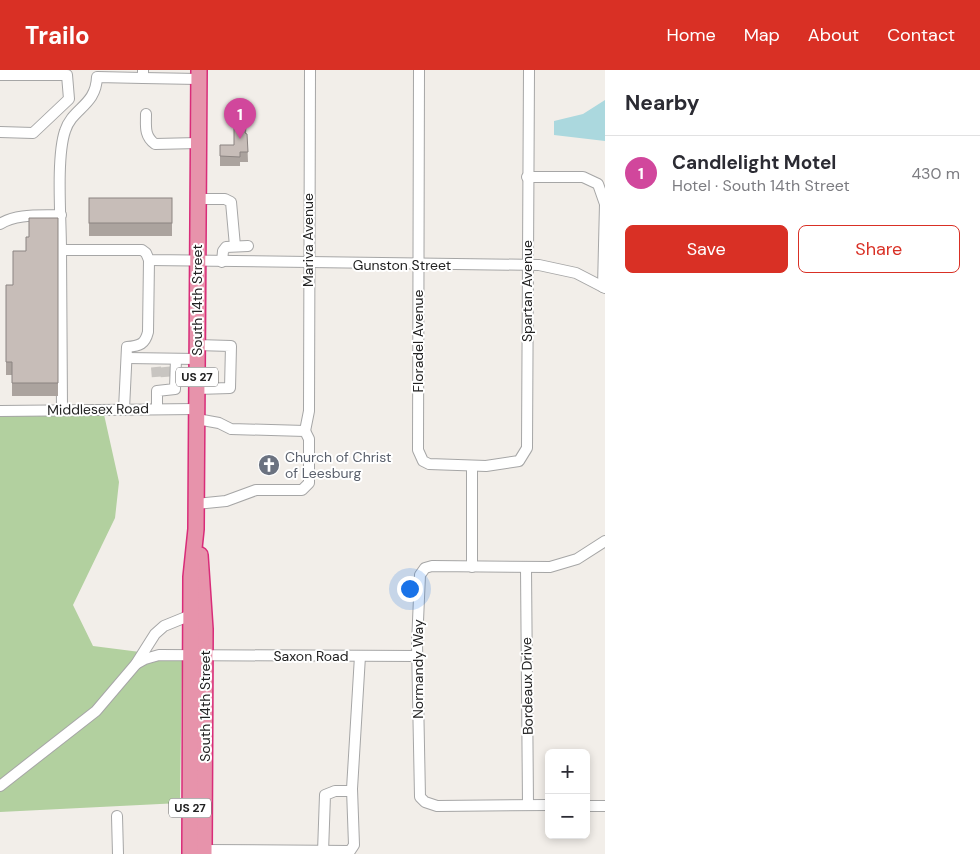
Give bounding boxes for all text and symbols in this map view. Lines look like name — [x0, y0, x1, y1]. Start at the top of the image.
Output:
text: Trailo — [25, 20, 90, 51]
text: Home — [666, 23, 716, 47]
text: Map — [744, 23, 780, 47]
text: About — [808, 23, 859, 47]
text: Contact — [887, 23, 955, 47]
text: Nearby — [625, 89, 699, 117]
pin: 1 — [224, 98, 256, 139]
text: Candlelight Motel — [672, 150, 836, 175]
text: 1 — [638, 163, 644, 184]
text: 430 m — [911, 163, 960, 184]
text: Hotel · South 14th Street — [672, 175, 850, 196]
street label: Mariva Avenue — [299, 193, 317, 287]
button: Save — [625, 225, 788, 273]
button: Share — [798, 225, 960, 273]
street label: Spartan Avenue — [518, 240, 536, 342]
street label: South 14th Street — [188, 244, 206, 356]
street label: Gunston Street — [353, 256, 451, 274]
street label: Floradel Avenue — [409, 290, 427, 392]
road number: US 27 — [176, 368, 218, 386]
street label: Middlesex Road — [47, 399, 149, 419]
place label: Church of Christ of Leesburg — [285, 448, 391, 482]
church icon: Church of Christ of Leesburg — [257, 453, 281, 477]
your location — [397, 576, 423, 602]
street label: Normandy Way — [409, 619, 427, 719]
street label: Bordeaux Drive — [517, 637, 537, 735]
street label: Saxon Road — [273, 647, 349, 665]
street label: South 14th Street — [196, 650, 214, 762]
map controls — [545, 749, 590, 839]
button: + — [545, 749, 590, 794]
button: − — [545, 794, 590, 839]
road number: US 27 — [169, 798, 211, 818]

